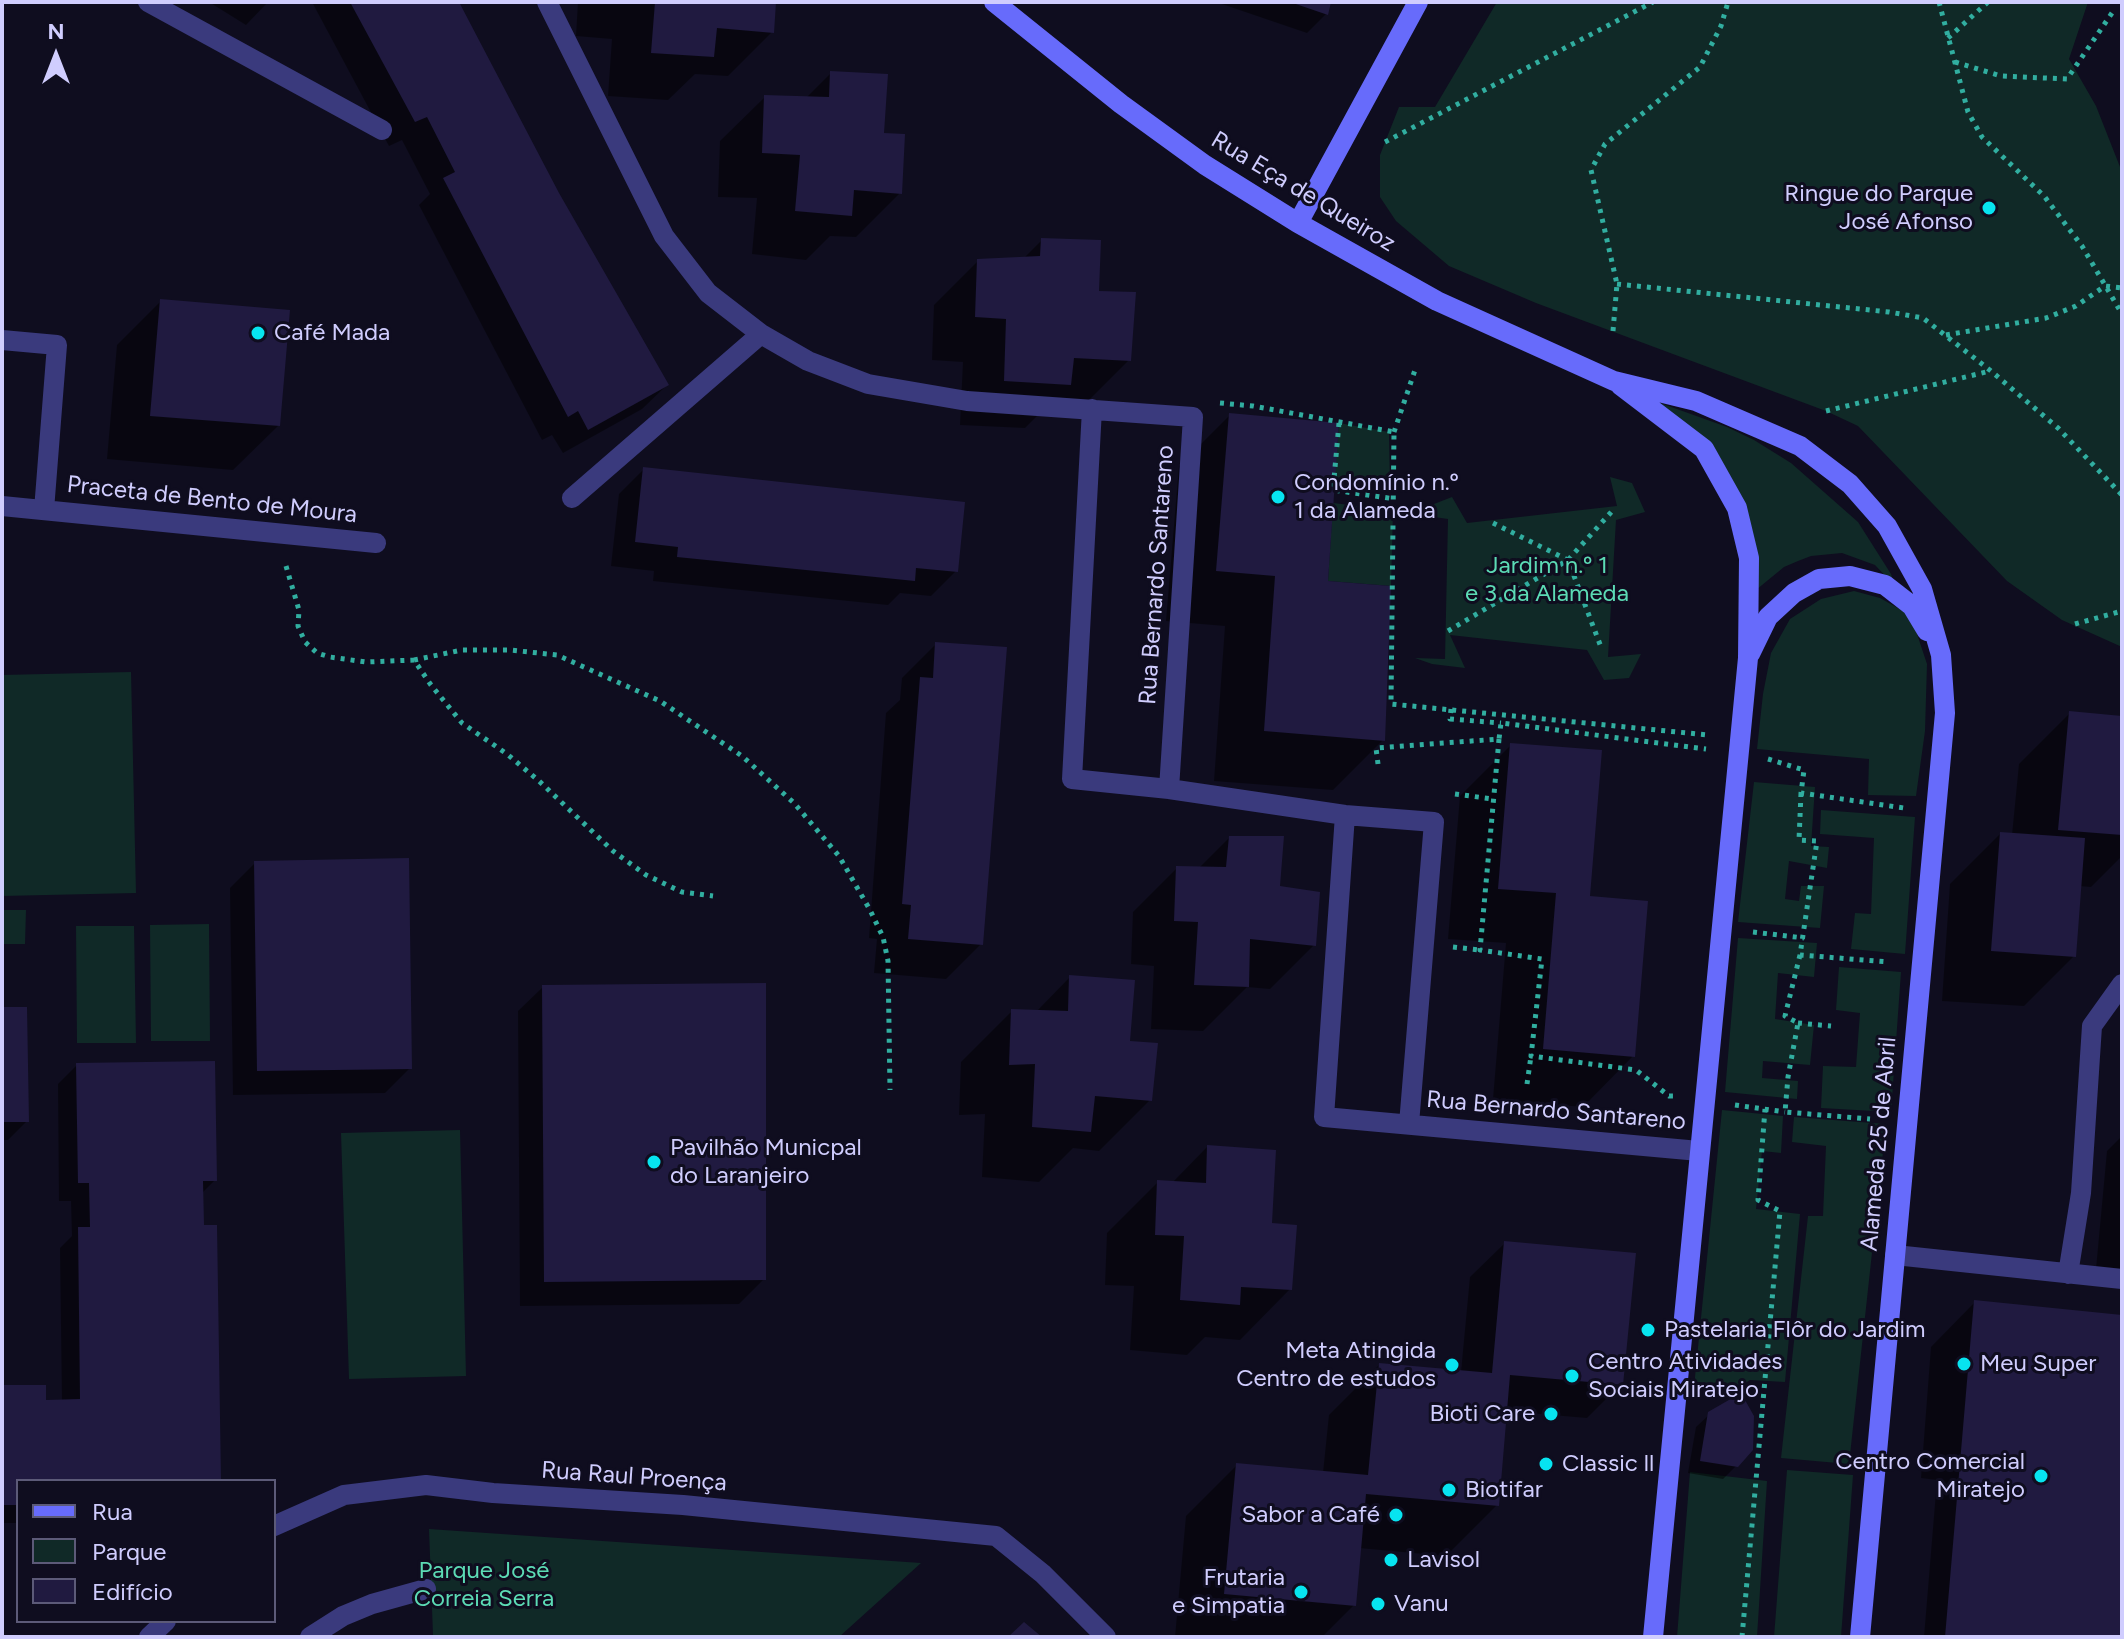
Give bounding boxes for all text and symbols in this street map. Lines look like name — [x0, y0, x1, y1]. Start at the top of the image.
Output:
north arrow — [16, 16, 96, 96]
text: N — [47, 18, 65, 45]
street label: Rua Eça de Queiroz — [1206, 126, 1400, 258]
place label: Ringue do Parque José Afonso — [1784, 180, 1973, 236]
marker: Ringue do Parque José Afonso — [1980, 199, 1998, 217]
place label: Café Mada — [274, 319, 390, 347]
marker: Café Mada — [249, 324, 267, 342]
street label: Rua Bernardo Santareno — [1134, 444, 1180, 706]
place label: Condomínio n.º 1 da Alameda — [1294, 469, 1459, 525]
street label: Praceta de Bento de Moura — [65, 470, 359, 530]
marker: Condomínio n.º 1 da Alameda — [1269, 488, 1287, 506]
park label: Jardim n.º 1 e 3 da Alameda — [1465, 552, 1629, 608]
street label: Alameda 25 de Abril — [1855, 1036, 1903, 1252]
street label: Rua Bernardo Santareno — [1425, 1085, 1687, 1137]
place label: Pavilhão Municpal do Laranjeiro — [670, 1134, 862, 1190]
marker: Pavilhão Municpal do Laranjeiro — [645, 1153, 663, 1171]
place label: Pastelaria Flôr do Jardim — [1664, 1316, 1926, 1344]
marker: Pastelaria Flôr do Jardim — [1639, 1321, 1657, 1339]
place label: Meta Atingida Centro de estudos — [1236, 1337, 1436, 1393]
place label: Centro Atividades Sociais Miratejo — [1588, 1348, 1782, 1404]
place label: Meu Super — [1980, 1350, 2096, 1378]
marker: Meu Super — [1955, 1355, 1973, 1373]
marker: Meta Atingida Centro de estudos — [1443, 1356, 1461, 1374]
marker: Centro Atividades Sociais Miratejo — [1563, 1367, 1581, 1385]
place label: Bioti Care — [1430, 1400, 1535, 1428]
marker: Bioti Care — [1542, 1405, 1560, 1423]
place label: Centro Comercial Miratejo — [1835, 1448, 2025, 1504]
place label: Classic ll — [1562, 1450, 1654, 1478]
marker: Classic ll — [1537, 1455, 1555, 1473]
street label: Rua Raul Proença — [540, 1456, 728, 1498]
marker: Centro Comercial Miratejo — [2032, 1467, 2050, 1485]
place label: Biotifar — [1465, 1476, 1543, 1504]
legend — [16, 1479, 276, 1623]
marker: Biotifar — [1440, 1481, 1458, 1499]
text: Rua — [92, 1497, 133, 1526]
place label: Sabor a Café — [1241, 1501, 1380, 1529]
marker: Sabor a Café — [1387, 1506, 1405, 1524]
text: Parque — [92, 1537, 166, 1566]
place label: Lavisol — [1407, 1546, 1480, 1574]
marker: Lavisol — [1382, 1551, 1400, 1569]
park label: Parque José Correia Serra — [414, 1557, 554, 1613]
place label: Frutaria e Simpatia — [1172, 1564, 1285, 1620]
text: Edifício — [92, 1577, 173, 1606]
marker: Frutaria e Simpatia — [1292, 1583, 1310, 1601]
place label: Vanu — [1394, 1590, 1449, 1618]
marker: Vanu — [1369, 1595, 1387, 1613]

